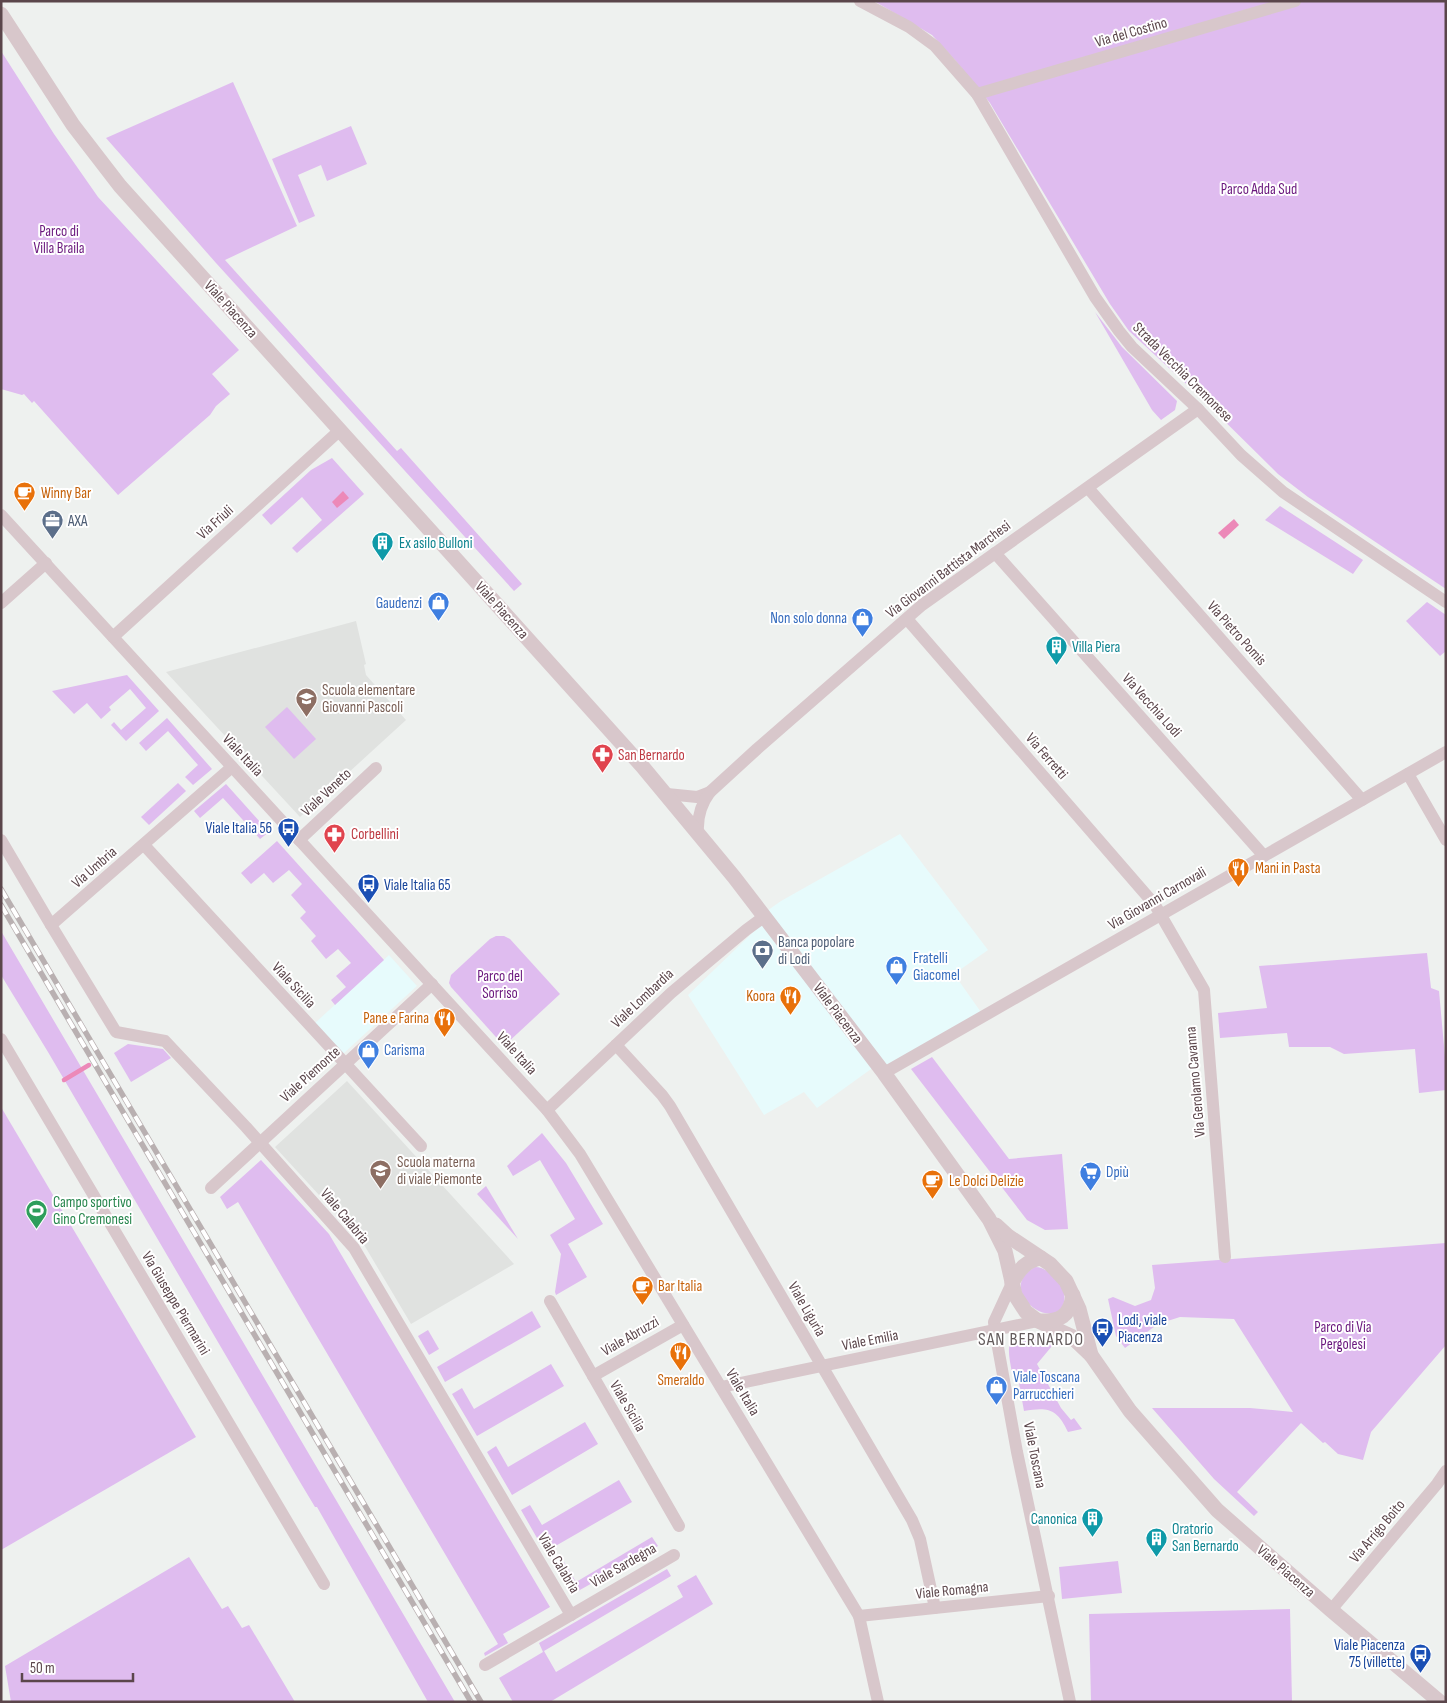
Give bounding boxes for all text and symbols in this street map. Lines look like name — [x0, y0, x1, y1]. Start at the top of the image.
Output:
street label: Via del Costino — [1093, 13, 1169, 52]
park label: Parco Adda Sud — [1221, 180, 1297, 199]
park label: Parco di Villa Braila — [33, 222, 85, 258]
street label: Viale Piacenza — [200, 277, 262, 342]
street label: Strada Vecchia Cremonese — [1129, 318, 1237, 426]
cafe icon: Winny Bar — [13, 481, 37, 512]
place label: Winny Bar — [41, 484, 92, 503]
street label: Via Friuli — [193, 501, 238, 544]
office icon: AXA — [40, 509, 64, 540]
place label: AXA — [67, 512, 88, 531]
street label: Via Giovanni Battista Marchesi — [882, 516, 1015, 623]
building icon: Ex asilo Bulloni — [371, 531, 395, 562]
place label: Ex asilo Bulloni — [399, 534, 473, 553]
street label: Viale Piacenza — [471, 578, 533, 643]
shop icon: Gaudenzi — [426, 591, 450, 622]
place label: Gaudenzi — [376, 594, 422, 613]
street label: Via Pietro Pomis — [1203, 597, 1271, 670]
shop icon: Non solo donna — [851, 606, 875, 637]
place label: Non solo donna — [770, 609, 847, 628]
building icon: Villa Piera — [1044, 635, 1068, 666]
place label: Villa Piera — [1072, 638, 1120, 657]
street label: Via Vecchia Lodi — [1118, 669, 1186, 742]
place label: Scuola elementare Giovanni Pascoli — [322, 681, 415, 717]
school or university icon: Scuola elementare Giovanni Pascoli — [294, 687, 318, 718]
street label: Via Ferretti — [1021, 729, 1072, 784]
street label: Viale Italia — [218, 730, 267, 781]
pharmacy icon: San Bernardo — [590, 743, 614, 774]
place label: San Bernardo — [618, 746, 685, 765]
street label: Viale Veneto — [297, 764, 355, 820]
bus stop icon: Viale Italia 56 — [276, 816, 300, 847]
place label: Viale Italia 56 — [206, 819, 272, 838]
pharmacy icon: Corbellini — [323, 822, 347, 853]
place label: Corbellini — [351, 825, 399, 844]
street label: Via Umbria — [68, 842, 121, 892]
restaurant icon: Mani in Pasta — [1227, 856, 1251, 887]
place label: Mani in Pasta — [1255, 859, 1321, 878]
street label: Via Giovanni Carnovali — [1105, 863, 1210, 934]
bus stop icon: Viale Italia 65 — [356, 873, 380, 904]
place label: Viale Italia 65 — [384, 876, 450, 895]
place label: Banca popolare di Lodi — [778, 933, 854, 969]
bank icon: Banca popolare di Lodi — [750, 939, 774, 970]
place label: Fratelli Giacomel — [913, 949, 960, 985]
shop icon: Fratelli Giacomel — [885, 955, 909, 986]
street label: Viale Sicilia — [268, 958, 320, 1013]
street label: Viale Lombardia — [607, 964, 678, 1032]
park label: Parco del Sorriso — [477, 967, 523, 1003]
street label: Viale Piacenza — [809, 979, 867, 1048]
restaurant icon: Koora — [779, 984, 803, 1015]
place label: Koora — [746, 987, 775, 1006]
restaurant icon: Pane e Farina — [433, 1006, 457, 1037]
place label: Pane e Farina — [363, 1009, 429, 1028]
street label: Via Gerolamo Cavanna — [1181, 1026, 1210, 1138]
street label: Viale Italia — [492, 1028, 541, 1079]
shop icon: Carisma — [356, 1038, 380, 1069]
place label: Carisma — [384, 1041, 425, 1060]
street label: Viale Piemonte — [276, 1042, 344, 1106]
place label: Scuola materna di viale Piemonte — [397, 1153, 482, 1189]
school or university icon: Scuola materna di viale Piemonte — [369, 1159, 393, 1190]
supermarket icon: Dpiù — [1078, 1160, 1102, 1191]
place label: Dpiù — [1106, 1163, 1129, 1182]
cafe icon: Le Dolci Delizie — [921, 1169, 945, 1200]
place label: Le Dolci Delizie — [949, 1172, 1024, 1191]
street label: Viale Calabria — [316, 1185, 374, 1248]
place label: Campo sportivo Gino Cremonesi — [53, 1193, 132, 1229]
sports icon: Campo sportivo Gino Cremonesi — [25, 1199, 49, 1230]
street label: Via Giuseppe Piermarini — [137, 1248, 214, 1359]
cafe icon: Bar Italia — [630, 1274, 654, 1305]
place label: Bar Italia — [658, 1277, 702, 1296]
street label: Viale Liguria — [783, 1279, 830, 1340]
place label: Lodi, viale Piacenza — [1118, 1311, 1167, 1347]
street label: Viale Abruzzi — [598, 1312, 663, 1361]
bus stop icon: Lodi, viale Piacenza — [1090, 1317, 1114, 1348]
park label: Parco di Via Pergolesi — [1314, 1318, 1372, 1354]
street label: Viale Emilia — [840, 1326, 900, 1355]
district label: SAN BERNARDO — [978, 1329, 1084, 1350]
restaurant icon: Smeraldo — [669, 1340, 693, 1371]
street label: Viale Italia — [721, 1365, 764, 1419]
place label: Viale Toscana Parrucchieri — [1013, 1368, 1080, 1404]
place label: Smeraldo — [657, 1371, 705, 1390]
shop icon: Viale Toscana Parrucchieri — [985, 1374, 1009, 1405]
street label: Viale Sicilia — [605, 1377, 650, 1436]
street label: Viale Toscana — [1019, 1420, 1050, 1490]
street label: Via Arrigo Boito — [1345, 1496, 1409, 1567]
building icon: Canonica — [1081, 1507, 1105, 1538]
place label: Canonica — [1031, 1510, 1077, 1529]
place label: Oratorio San Bernardo — [1172, 1520, 1239, 1556]
building icon: Oratorio San Bernardo — [1144, 1526, 1168, 1557]
street label: Viale Calabria — [533, 1530, 584, 1597]
street label: Viale Sardegna — [587, 1539, 660, 1592]
street label: Viale Piacenza — [1253, 1541, 1319, 1602]
street label: Viale Romagna — [915, 1577, 990, 1604]
place label: Viale Piacenza 75 (villette) — [1334, 1636, 1405, 1672]
bus stop icon: Viale Piacenza 75 (villette) — [1409, 1642, 1433, 1673]
scale bar — [22, 1650, 134, 1682]
text: 50 m — [30, 1659, 55, 1678]

